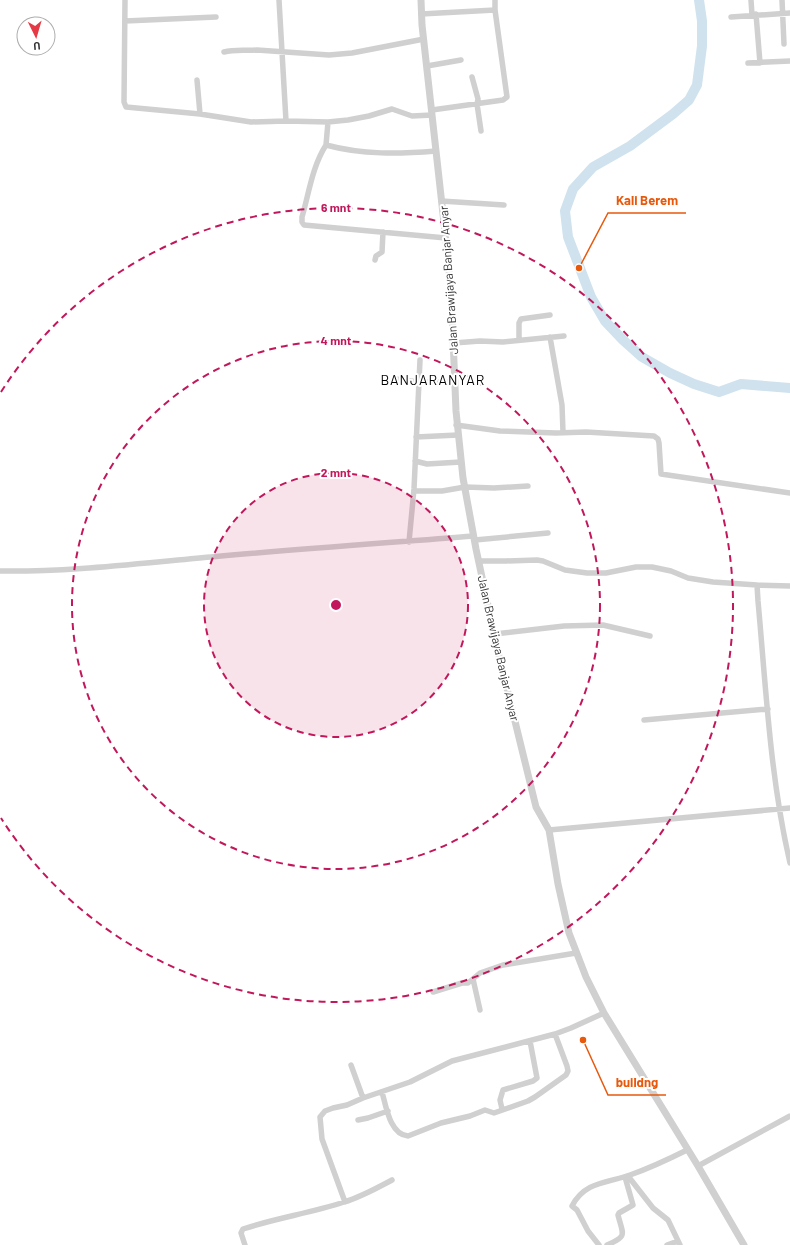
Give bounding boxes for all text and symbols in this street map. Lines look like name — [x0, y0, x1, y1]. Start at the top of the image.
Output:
north arrow — [16, 16, 56, 56]
text: U — [33, 40, 41, 53]
callout: Kali Berem — [608, 188, 686, 213]
text: Kali Berem — [616, 192, 678, 208]
text: 6 mnt — [321, 200, 351, 214]
street label: Jalan Brawijaya Banjar Anyar — [436, 205, 460, 355]
text: 4 mnt — [321, 333, 352, 347]
district label: BANJARANYAR — [381, 371, 485, 388]
text: 2 mnt — [321, 465, 352, 479]
street label: Jalan Brawijaya Banjar Anyar — [475, 574, 523, 723]
centre of rings — [329, 598, 343, 612]
callout: buildng — [608, 1070, 666, 1095]
text: buildng — [616, 1074, 658, 1090]

